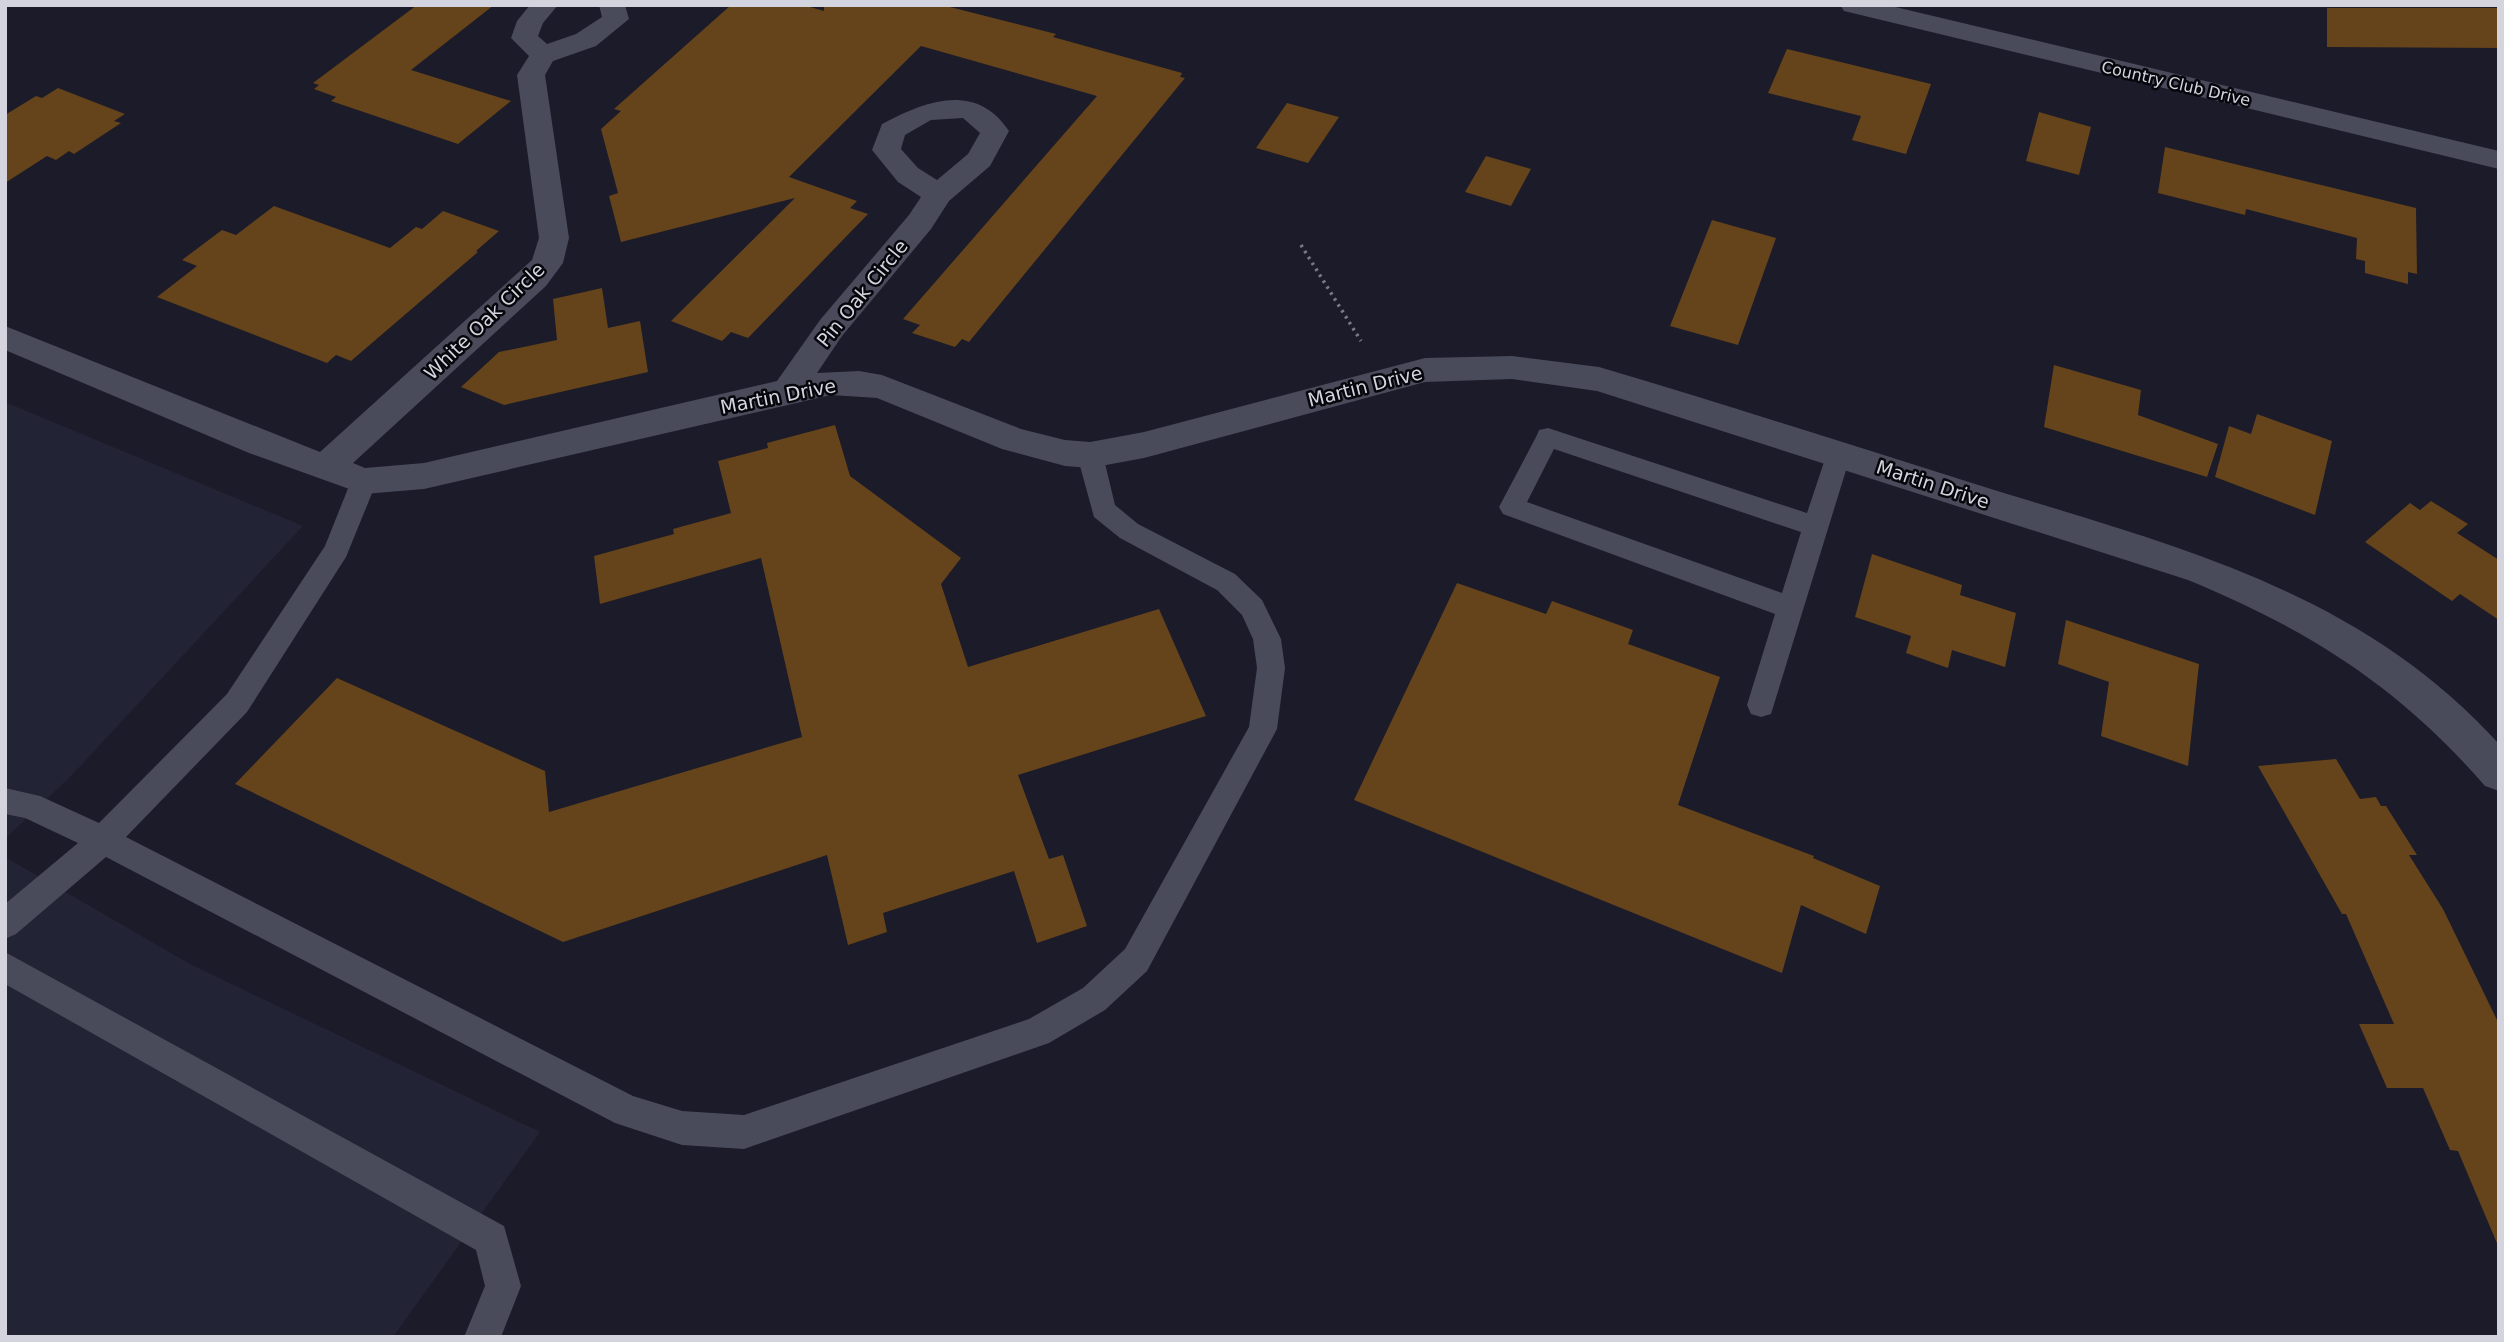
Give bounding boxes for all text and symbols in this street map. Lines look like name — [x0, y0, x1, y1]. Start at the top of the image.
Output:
street label: Country Club Drive — [2100, 57, 2252, 110]
street label: Pin Oak Circle — [812, 235, 912, 351]
street label: White Oak Circle — [419, 258, 549, 384]
street label: Martin Drive — [1305, 361, 1425, 411]
street label: Martin Drive — [718, 374, 838, 418]
street label: Martin Drive — [1874, 455, 1992, 513]

